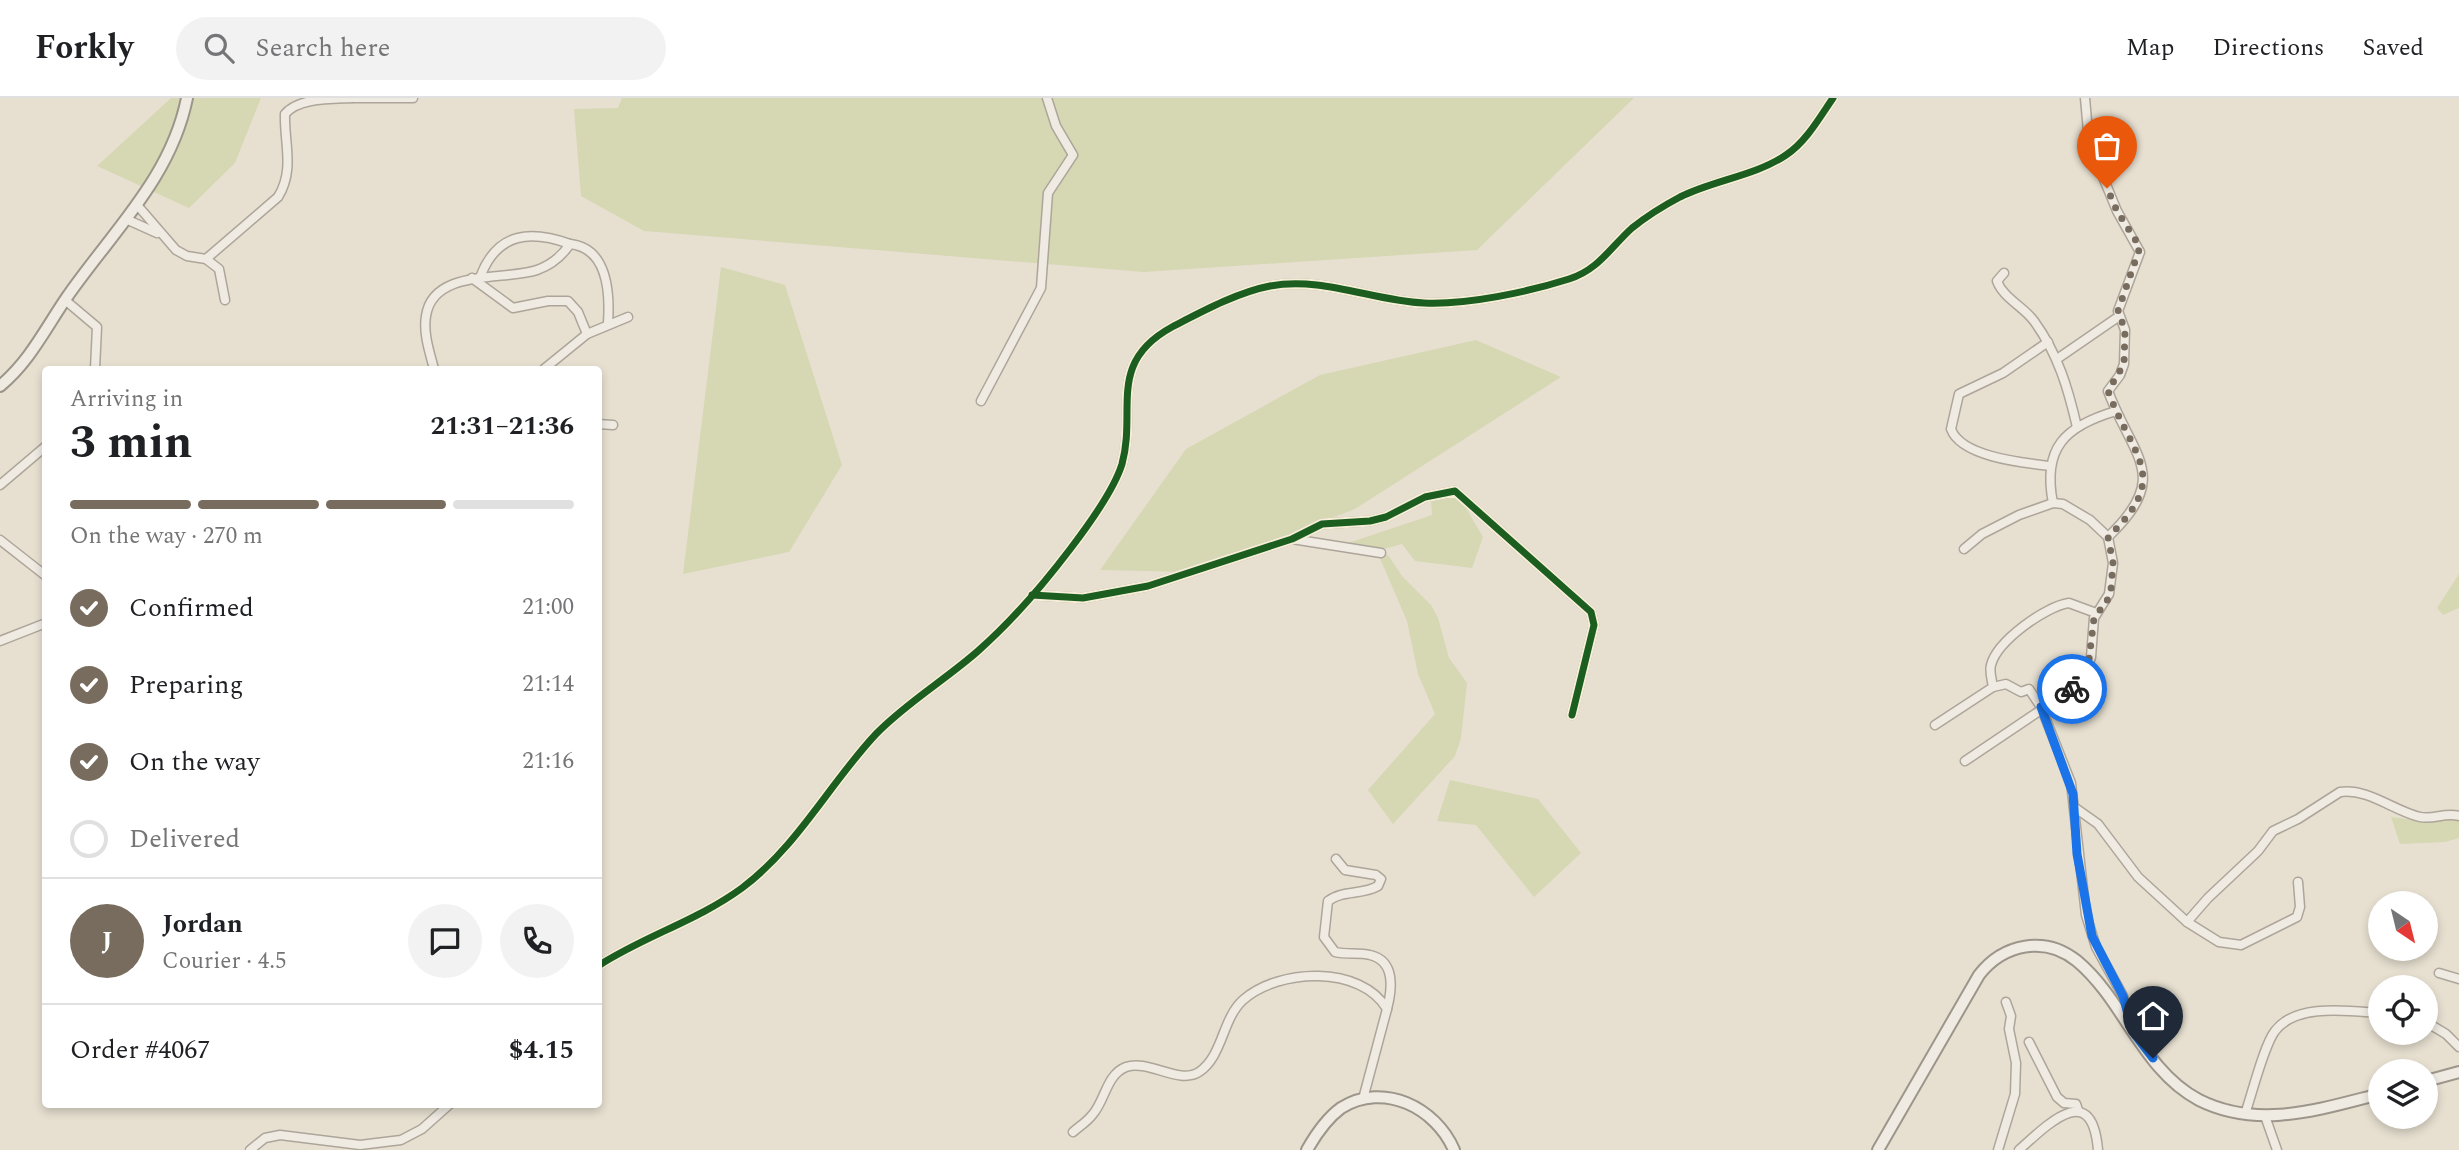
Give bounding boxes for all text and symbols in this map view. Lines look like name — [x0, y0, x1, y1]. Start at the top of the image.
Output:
search box — [176, 17, 666, 80]
text: Forkly — [35, 23, 134, 73]
text: Search here — [256, 28, 390, 68]
icon: search — [200, 29, 238, 67]
text: Map — [2126, 30, 2174, 66]
text: Directions — [2212, 30, 2324, 66]
text: Saved — [2362, 30, 2424, 66]
pin — [2077, 116, 2137, 188]
icon: bag — [2088, 127, 2126, 165]
text: Arriving in — [70, 382, 183, 417]
text: 21:31–21:36 — [430, 406, 574, 446]
text: 3 min — [70, 408, 192, 478]
text: On the way · 270 m — [70, 519, 263, 554]
text: Confirmed — [129, 588, 254, 628]
icon: check — [70, 589, 108, 627]
text: 21:00 — [522, 590, 574, 625]
courier — [2037, 654, 2107, 724]
text: Preparing — [129, 665, 243, 705]
icon: check — [70, 666, 108, 704]
text: 21:14 — [522, 667, 574, 702]
icon: bike — [2053, 670, 2091, 708]
text: On the way — [129, 742, 260, 782]
icon: check — [70, 743, 108, 781]
text: 21:16 — [522, 744, 574, 779]
text: Delivered — [129, 819, 240, 859]
north arrow — [2368, 891, 2438, 961]
map controls — [2368, 891, 2438, 1129]
text: Jordan — [162, 904, 243, 944]
button: chat — [408, 904, 482, 978]
button: phone — [500, 904, 574, 978]
text: J — [101, 921, 113, 961]
text: Courier · 4.5 — [162, 944, 287, 979]
button: locate — [2368, 975, 2438, 1045]
pin — [2123, 986, 2183, 1058]
icon: home — [2134, 997, 2172, 1035]
text: Order #4067 — [70, 1030, 210, 1070]
text: $4.15 — [509, 1030, 574, 1070]
button: layers — [2368, 1059, 2438, 1129]

